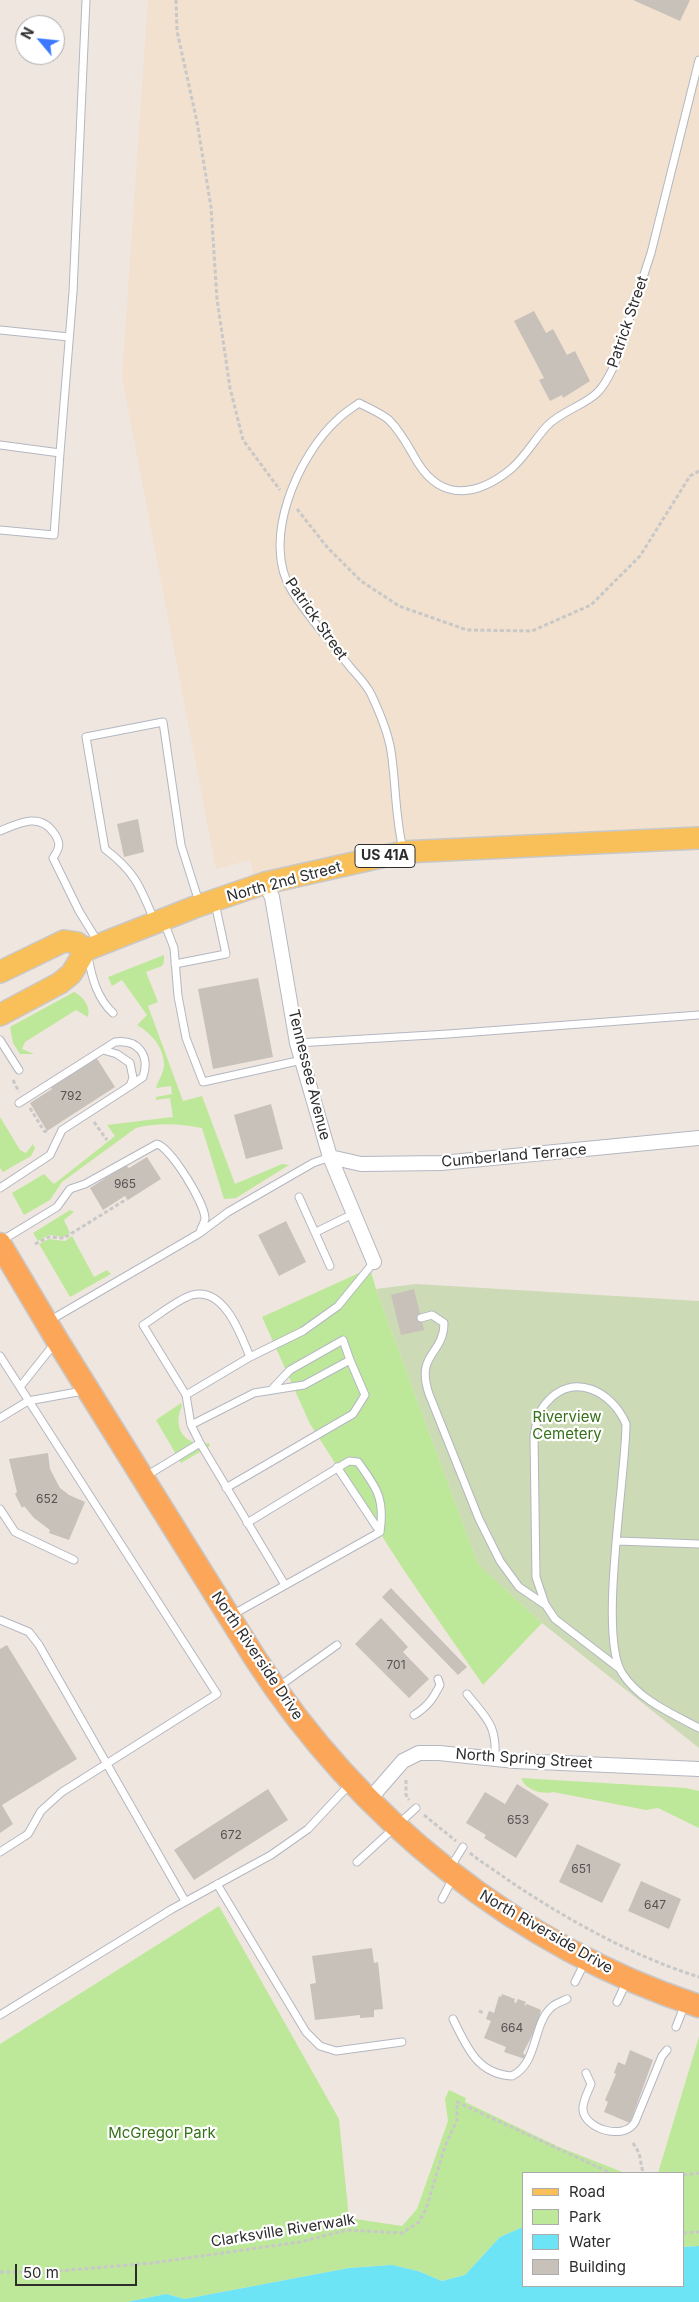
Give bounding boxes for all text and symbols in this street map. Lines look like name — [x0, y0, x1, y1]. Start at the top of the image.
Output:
north arrow — [15, 15, 65, 65]
text: N — [17, 24, 37, 42]
street label: Patrick Street — [604, 274, 652, 370]
street label: Patrick Street — [281, 575, 351, 663]
road number: US 41A — [355, 844, 415, 868]
street label: North 2nd Street — [225, 858, 343, 906]
street label: Tennessee Avenue — [284, 1008, 334, 1142]
house number: 792 — [60, 1089, 82, 1103]
street label: Cumberland Terrace — [441, 1141, 587, 1171]
house number: 965 — [114, 1177, 136, 1191]
park label: Riverview Cemetery — [532, 1408, 602, 1443]
house number: 652 — [36, 1492, 58, 1506]
street label: North Riverside Drive — [207, 1588, 307, 1724]
house number: 701 — [386, 1658, 406, 1672]
street label: North Spring Street — [455, 1745, 593, 1773]
house number: 653 — [507, 1813, 529, 1827]
house number: 672 — [220, 1828, 242, 1842]
house number: 651 — [571, 1862, 591, 1876]
street label: North Riverside Drive — [476, 1886, 616, 1978]
house number: 647 — [644, 1898, 666, 1912]
house number: 664 — [501, 2021, 523, 2035]
park label: McGregor Park — [108, 2124, 216, 2142]
legend — [522, 2172, 684, 2287]
text: Road — [569, 2182, 605, 2201]
text: Park — [569, 2207, 601, 2226]
street label: Clarksville Riverwalk — [210, 2211, 356, 2251]
text: Water — [569, 2232, 611, 2251]
scale bar — [18, 2254, 140, 2286]
text: Building — [569, 2257, 626, 2276]
text: 50 m — [23, 2263, 59, 2282]

